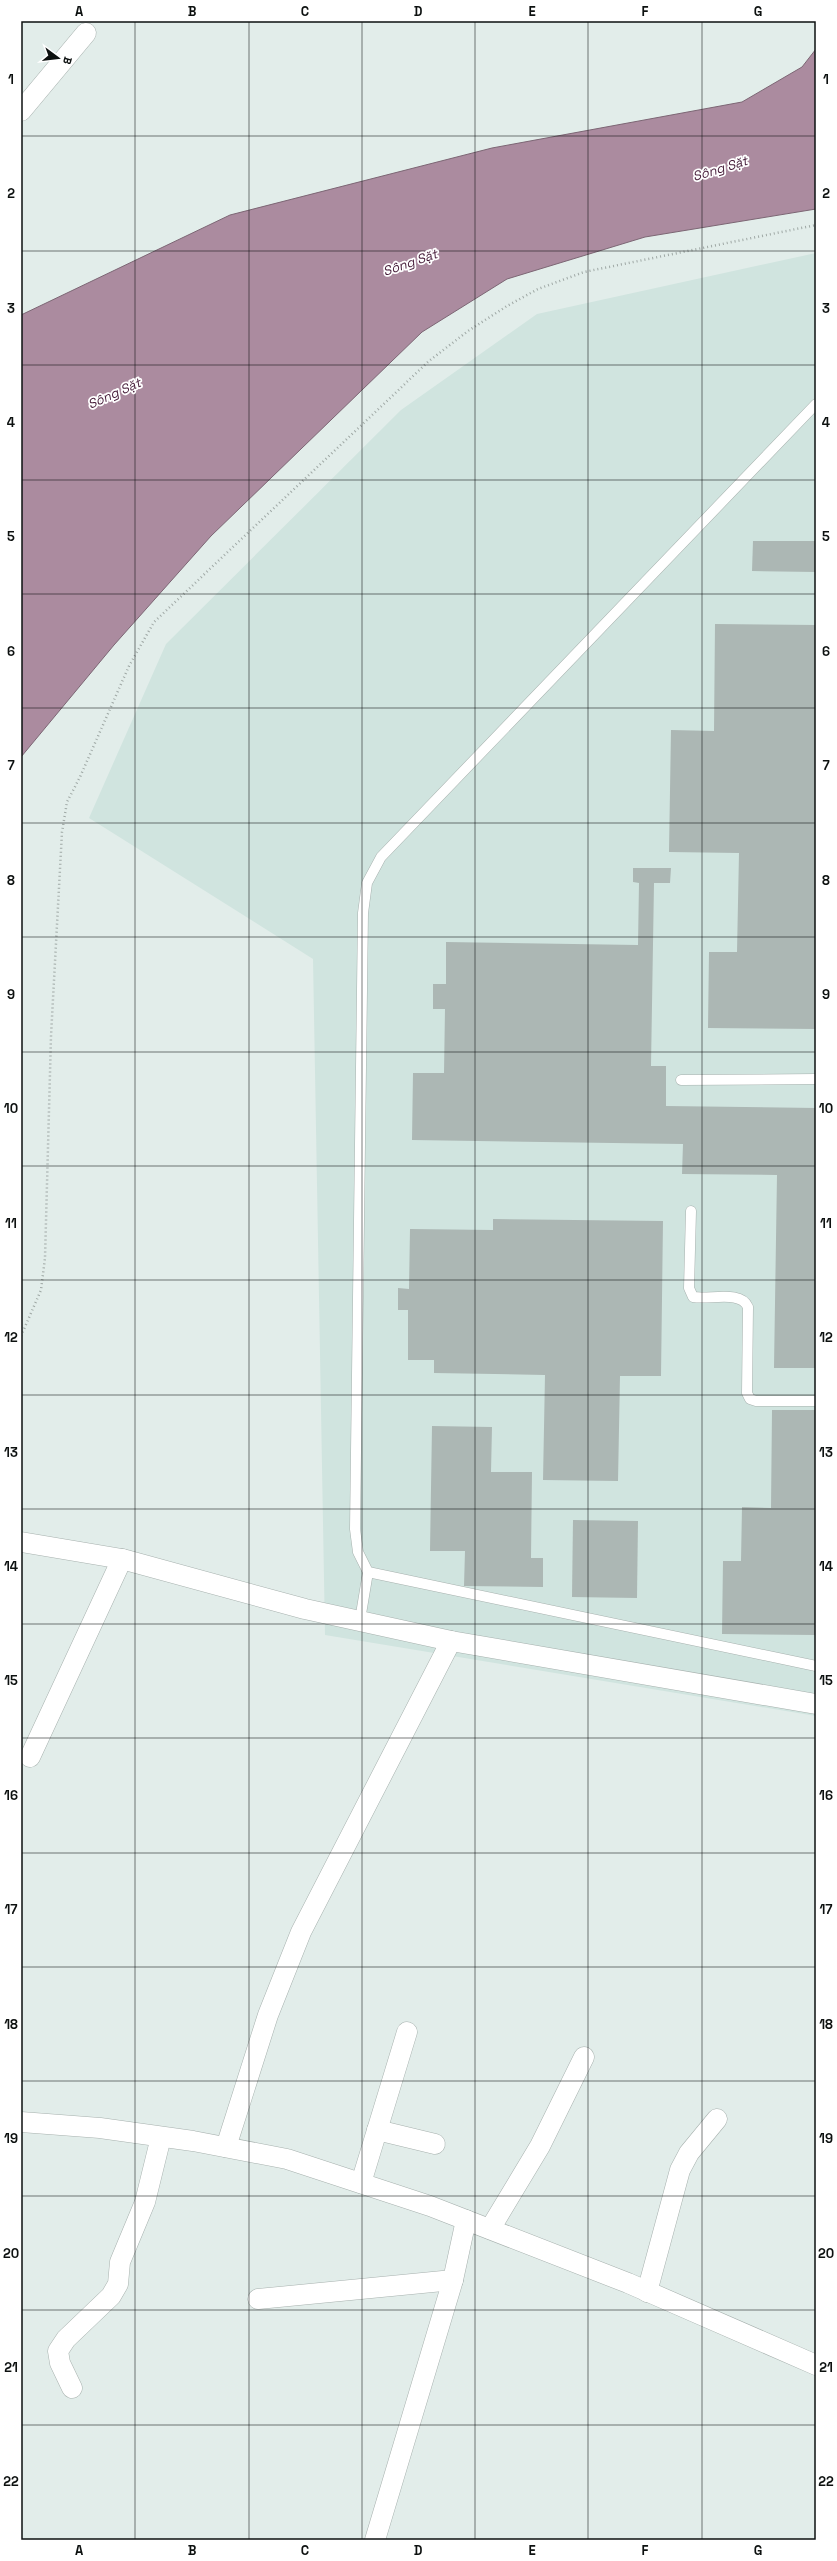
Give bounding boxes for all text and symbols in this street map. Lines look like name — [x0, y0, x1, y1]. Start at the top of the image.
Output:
text: A — [75, 3, 84, 20]
text: B — [188, 3, 197, 20]
text: C — [301, 3, 309, 20]
text: D — [414, 3, 423, 20]
text: E — [528, 3, 536, 20]
text: F — [642, 3, 649, 20]
text: G — [754, 3, 762, 20]
north arrow — [38, 38, 78, 78]
text: B — [60, 55, 75, 66]
text: 1 — [8, 71, 14, 88]
text: 1 — [823, 71, 829, 88]
water label: Sông Sặt — [691, 152, 751, 185]
text: 2 — [7, 185, 15, 202]
text: 2 — [822, 185, 830, 202]
water label: Sông Sặt — [381, 245, 441, 280]
text: 3 — [7, 300, 15, 317]
text: 3 — [822, 300, 830, 317]
water label: Sông Sặt — [85, 374, 144, 413]
text: 4 — [7, 414, 15, 431]
text: 4 — [822, 414, 830, 431]
text: 5 — [7, 528, 15, 545]
text: 5 — [822, 528, 830, 545]
text: 6 — [7, 643, 15, 660]
text: 6 — [822, 643, 830, 660]
text: 7 — [7, 757, 15, 774]
text: 7 — [822, 757, 830, 774]
text: 8 — [7, 872, 15, 889]
text: 8 — [822, 872, 830, 889]
text: 9 — [7, 986, 15, 1003]
text: 9 — [822, 986, 830, 1003]
text: 10 — [4, 1100, 18, 1117]
text: 10 — [819, 1100, 833, 1117]
text: 11 — [5, 1215, 17, 1232]
text: 11 — [820, 1215, 832, 1232]
text: 12 — [4, 1329, 18, 1346]
text: 12 — [819, 1329, 833, 1346]
text: 13 — [4, 1444, 18, 1461]
text: 13 — [819, 1444, 833, 1461]
text: 14 — [4, 1558, 18, 1575]
text: 14 — [819, 1558, 833, 1575]
text: 15 — [4, 1672, 18, 1689]
text: 15 — [819, 1672, 833, 1689]
text: 16 — [4, 1787, 18, 1804]
text: 16 — [819, 1787, 833, 1804]
text: 17 — [4, 1901, 18, 1918]
text: 17 — [819, 1901, 833, 1918]
text: 18 — [4, 2016, 18, 2033]
text: 18 — [819, 2016, 833, 2033]
text: 19 — [4, 2130, 18, 2147]
text: 19 — [819, 2130, 833, 2147]
text: 20 — [3, 2245, 19, 2262]
text: 20 — [818, 2245, 834, 2262]
text: 21 — [4, 2359, 18, 2376]
text: 21 — [819, 2359, 833, 2376]
text: 22 — [3, 2473, 19, 2490]
text: 22 — [818, 2473, 834, 2490]
text: A — [75, 2542, 84, 2559]
text: B — [188, 2542, 197, 2559]
text: C — [301, 2542, 309, 2559]
text: D — [414, 2542, 423, 2559]
text: E — [528, 2542, 536, 2559]
text: F — [642, 2542, 649, 2559]
text: G — [754, 2542, 762, 2559]

